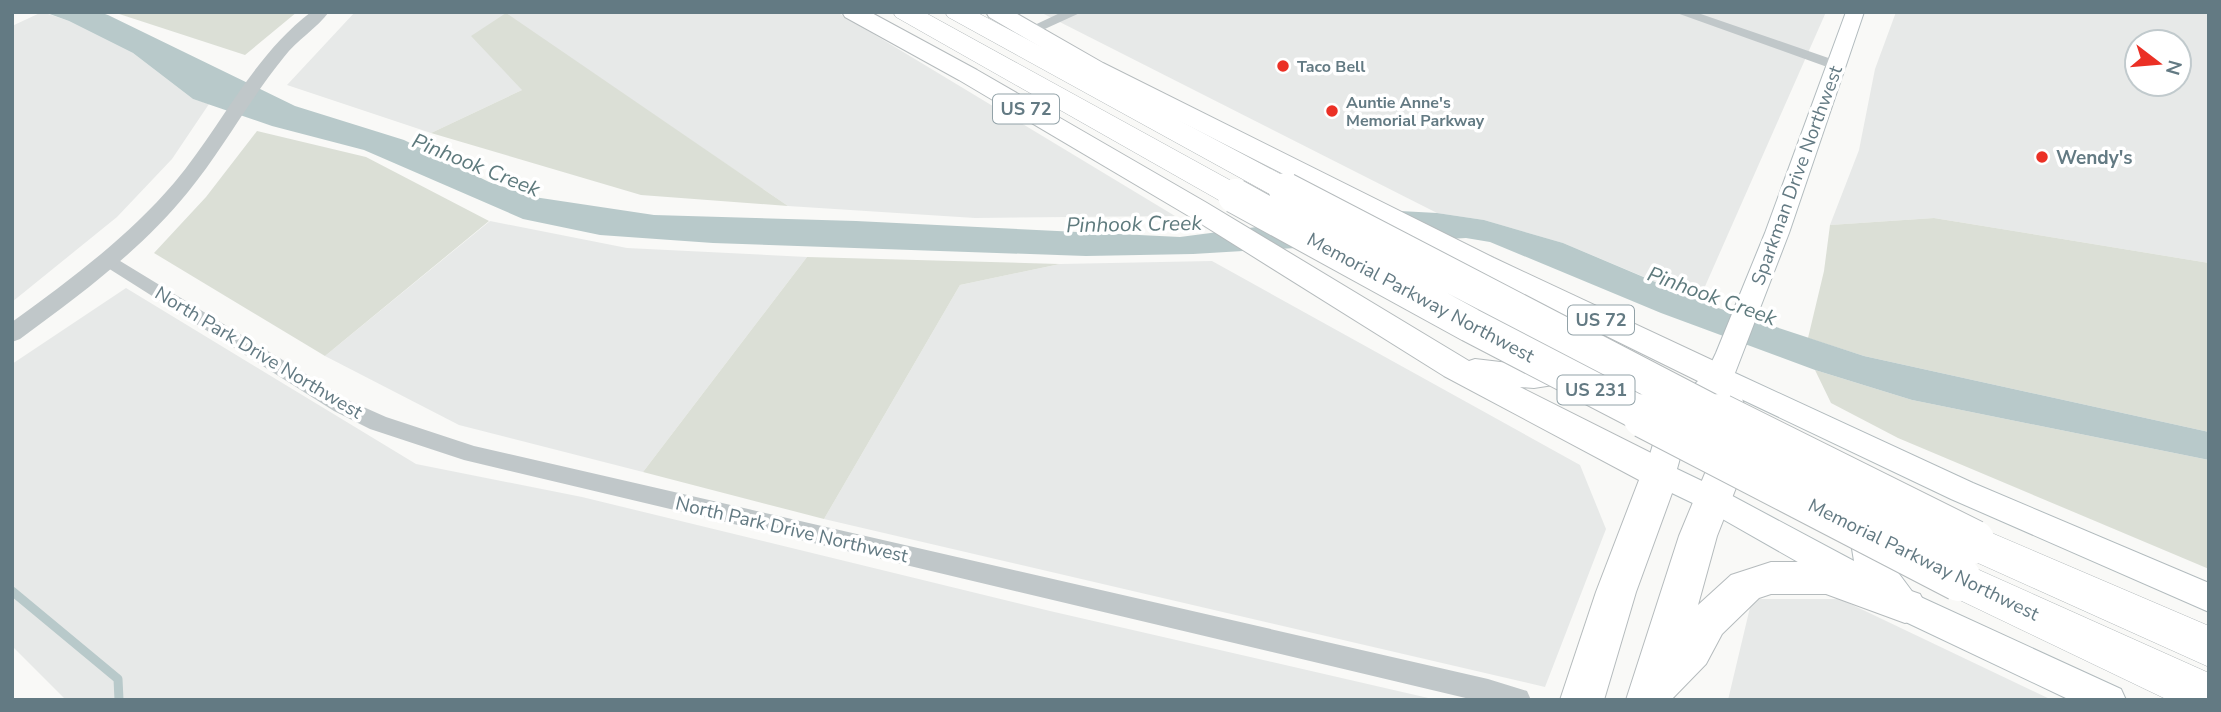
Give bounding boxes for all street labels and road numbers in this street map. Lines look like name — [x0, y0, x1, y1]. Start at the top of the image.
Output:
street label: Sparkman Drive Northwest — [1745, 62, 1849, 289]
road number: US 72 — [993, 94, 1059, 124]
street label: Memorial Parkway Northwest — [1302, 227, 1539, 369]
street label: North Park Drive Northwest — [150, 280, 367, 425]
road number: US 72 — [1568, 306, 1634, 334]
road number: US 231 — [1558, 376, 1634, 404]
street label: North Park Drive Northwest — [673, 491, 911, 569]
street label: Memorial Parkway Northwest — [1804, 493, 2044, 627]

